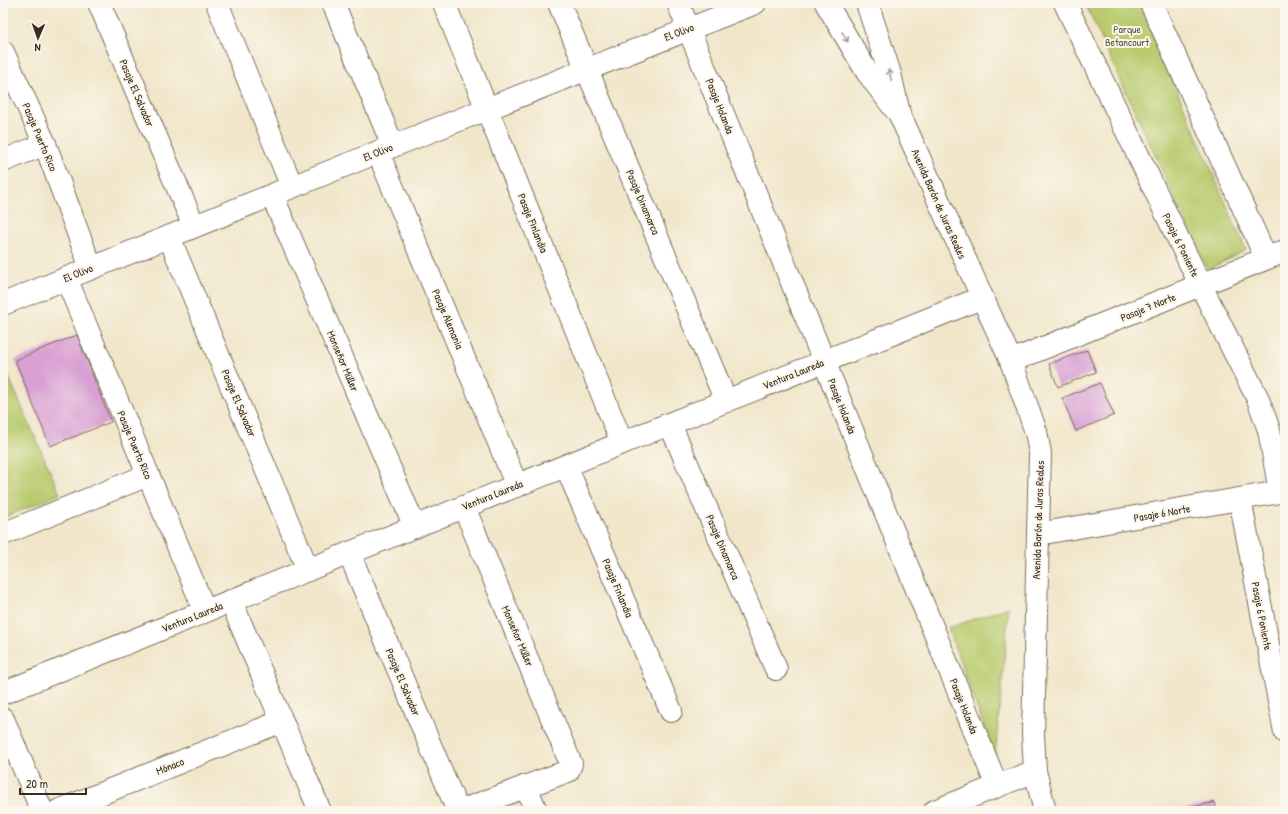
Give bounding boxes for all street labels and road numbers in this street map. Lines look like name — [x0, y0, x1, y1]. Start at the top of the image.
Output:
street label: El Olivo — [662, 20, 696, 44]
street label: Pasaje El Salvador — [117, 57, 158, 130]
street label: Pasaje Holanda — [703, 76, 738, 136]
street label: Pasaje Puerto Rico — [19, 101, 61, 174]
street label: El Olivo — [361, 140, 395, 164]
street label: Avenida Barón de Juras Reales — [908, 147, 970, 261]
street label: Pasaje Dinamarca — [623, 167, 663, 237]
street label: Pasaje Finlandia — [515, 191, 551, 255]
street label: Pasaje 6 Poniente — [1160, 211, 1203, 280]
street label: El Olivo — [61, 261, 95, 285]
street label: Pasaje Alemania — [429, 287, 467, 352]
street label: Pasaje 7 Norte — [1118, 289, 1178, 324]
street label: Monseñor Müller — [324, 328, 362, 394]
street label: Ventura Laureda — [760, 355, 826, 393]
street label: Pasaje El Salvador — [219, 367, 260, 440]
street label: Pasaje Holanda — [825, 376, 860, 436]
street label: Pasaje Puerto Rico — [114, 409, 156, 482]
street label: Avenida Barón de Juras Reales — [1029, 460, 1047, 580]
street label: Ventura Laureda — [459, 476, 525, 514]
street label: Pasaje 6 Norte — [1133, 501, 1192, 525]
street label: Pasaje Dinamarca — [703, 512, 743, 582]
street label: Pasaje Finlandia — [599, 557, 637, 620]
street label: Pasaje 6 Poniente — [1249, 581, 1276, 652]
street label: Ventura Laureda — [159, 598, 225, 636]
street label: Monseñor Müller — [499, 603, 537, 669]
street label: Pasaje El Salvador — [383, 646, 424, 719]
street label: Pasaje Holanda — [947, 676, 982, 736]
street label: Mónaco — [154, 754, 187, 778]

